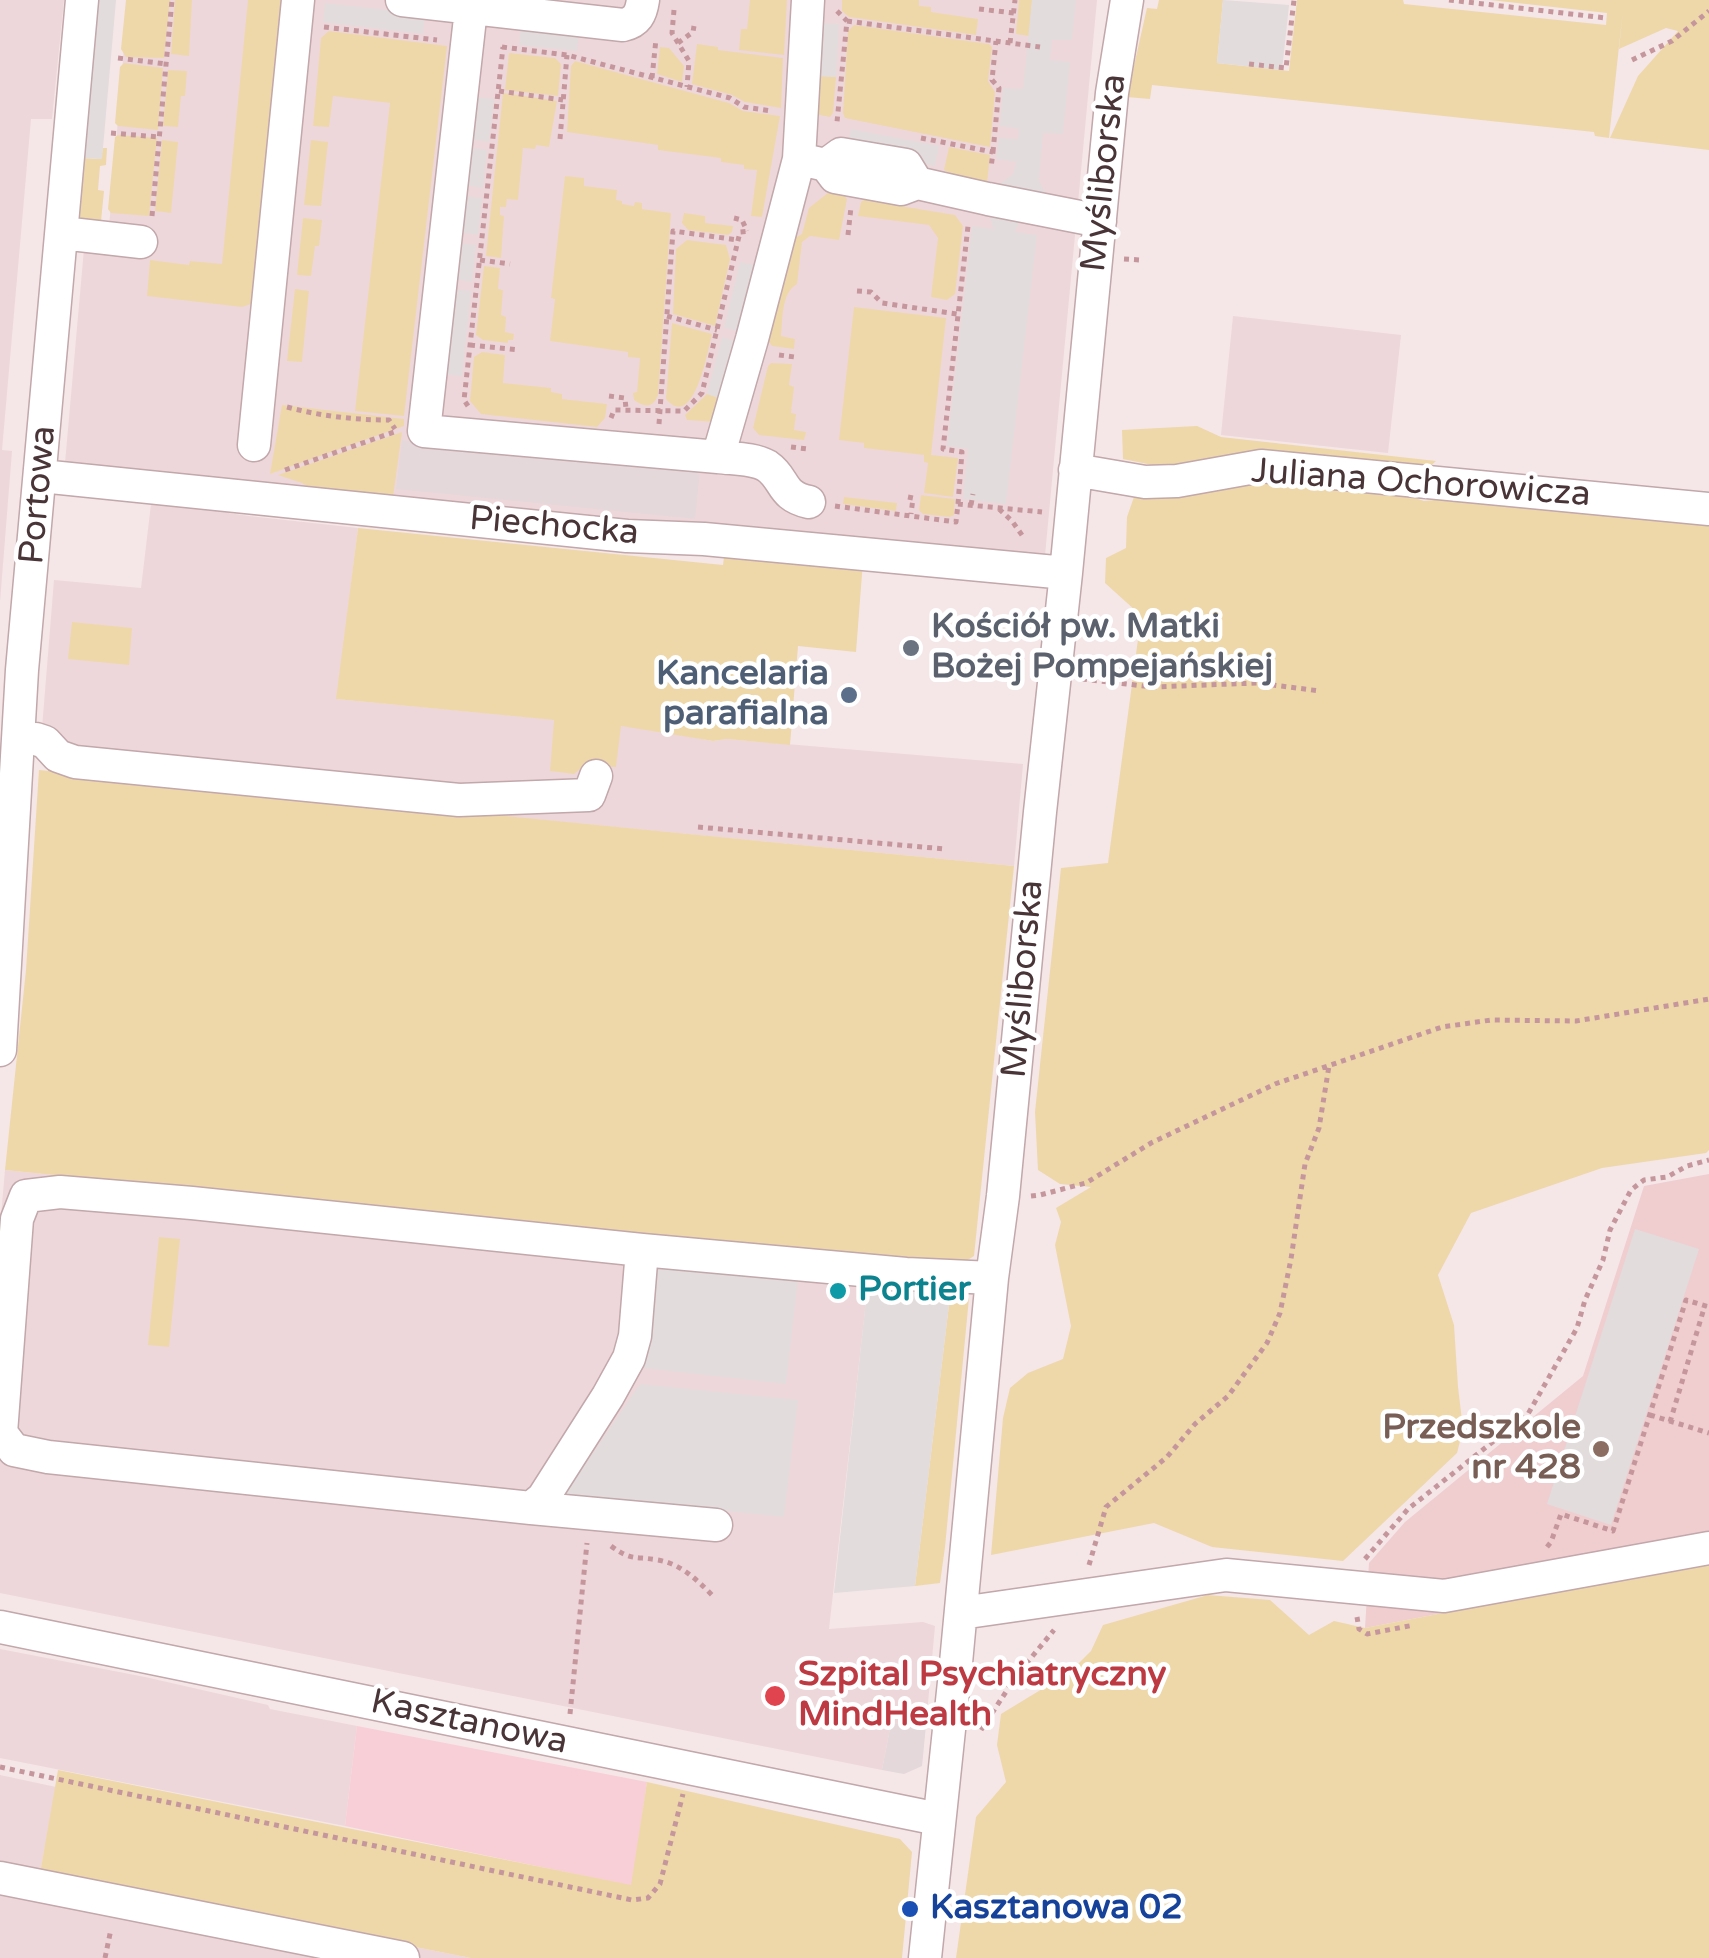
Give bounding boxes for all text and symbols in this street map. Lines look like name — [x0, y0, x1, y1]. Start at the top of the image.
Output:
street label: Myśliborska — [1074, 72, 1136, 274]
street label: Portowa — [12, 424, 66, 566]
street label: Juliana Ochorowicza — [1250, 451, 1592, 517]
street label: Piechocka — [467, 499, 641, 555]
place label: Kościół pw. Matki Bożej Pompejańskiej — [931, 607, 1273, 689]
marker: Kościół pw. Matki Bożej Pompejańskiej — [900, 637, 922, 659]
place label: Kancelaria parafialna — [656, 654, 829, 736]
marker: Kancelaria parafialna — [838, 684, 860, 706]
street label: Myśliborska — [994, 878, 1054, 1080]
place label: Portier — [858, 1270, 971, 1312]
marker: Portier — [827, 1280, 849, 1302]
place label: Przedszkole nr 428 — [1382, 1408, 1581, 1490]
marker: Przedszkole nr 428 — [1590, 1438, 1612, 1460]
place label: Szpital Psychiatryczny MindHealth — [798, 1655, 1166, 1737]
street label: Kasztanowa — [367, 1682, 571, 1764]
marker: Szpital Psychiatryczny MindHealth — [762, 1683, 788, 1709]
place label: Kasztanowa 02 — [930, 1888, 1183, 1930]
marker: Kasztanowa 02 — [899, 1898, 921, 1920]

